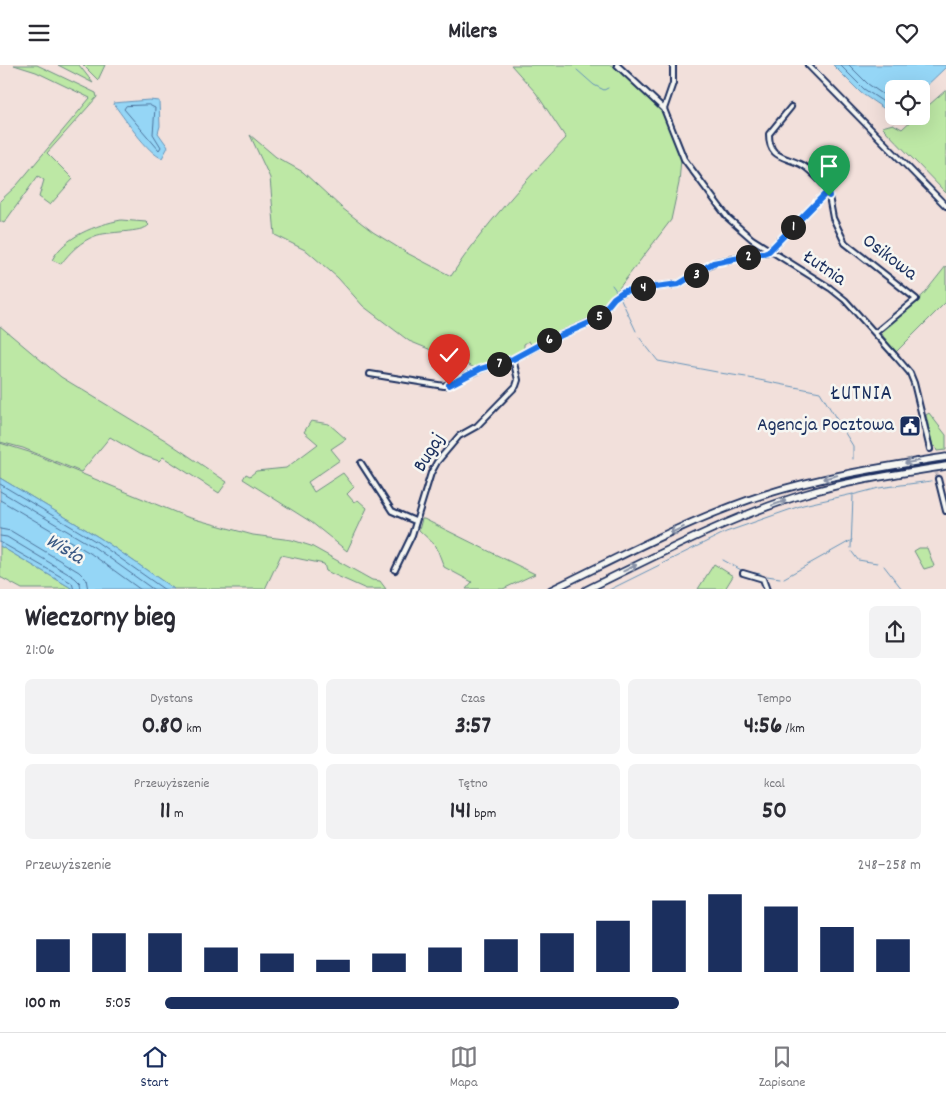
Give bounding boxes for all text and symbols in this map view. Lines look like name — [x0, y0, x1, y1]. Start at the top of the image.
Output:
text: Milers — [448, 17, 498, 48]
icon: menu — [25, 19, 53, 47]
icon: heart — [893, 19, 921, 47]
map controls — [885, 80, 930, 125]
button: locate — [885, 80, 930, 125]
pin — [808, 145, 850, 196]
icon: arrive — [815, 152, 843, 180]
pin: 1 — [780, 215, 806, 239]
text: 1 — [792, 217, 795, 237]
street label: Osikowa — [855, 228, 923, 288]
street label: Łutnia — [796, 244, 852, 294]
pin: 2 — [736, 245, 760, 269]
text: 2 — [745, 247, 752, 267]
pin: 3 — [684, 263, 708, 287]
text: 3 — [693, 265, 700, 285]
pin: 4 — [630, 275, 656, 301]
text: 4 — [641, 278, 646, 298]
pin: 5 — [586, 305, 612, 329]
text: 5 — [596, 307, 603, 327]
pin: 6 — [536, 327, 562, 353]
text: 6 — [546, 330, 553, 350]
pin — [428, 334, 470, 385]
icon: check — [435, 341, 463, 369]
pin: 7 — [486, 351, 512, 377]
text: 7 — [497, 354, 502, 374]
district label: ŁUTNIA — [830, 380, 893, 410]
place label: Agencja Pocztowa — [757, 412, 895, 440]
public building icon: Agencja Pocztowa — [898, 414, 922, 438]
street label: Bugaj — [407, 428, 453, 478]
one-way arrow — [904, 457, 920, 467]
one-way arrow — [823, 473, 839, 482]
one-way arrow — [771, 498, 786, 507]
one-way arrow — [670, 525, 685, 535]
water label: Wisła — [39, 527, 90, 574]
one-way arrow — [622, 563, 637, 573]
text: Wieczorny bieg — [25, 600, 176, 640]
button: share — [869, 606, 921, 658]
text: 21:06 — [25, 639, 55, 662]
text: Dystans — [150, 689, 193, 709]
text: Czas — [461, 689, 485, 709]
text: Tempo — [757, 689, 791, 709]
text: 0.80 — [142, 709, 183, 745]
text: 3:57 — [455, 709, 491, 745]
text: 4:56 — [744, 709, 782, 745]
text: km — [183, 719, 202, 739]
text: /km — [782, 719, 805, 739]
text: Przewyższenie — [134, 774, 209, 794]
text: Tętno — [458, 774, 488, 794]
text: kcal — [764, 774, 785, 794]
text: 11 — [160, 794, 171, 830]
text: 141 — [450, 794, 471, 830]
text: 50 — [762, 794, 787, 830]
text: m — [171, 804, 184, 824]
text: bpm — [471, 804, 496, 824]
text: Przewyższenie — [25, 854, 111, 877]
text: 248–258 m — [858, 854, 921, 877]
text: 100 m — [25, 992, 61, 1015]
text: 5:05 — [105, 992, 131, 1015]
tab: Start — [140, 1043, 169, 1093]
tab: Mapa — [450, 1043, 478, 1093]
tab: Zapisane — [759, 1043, 806, 1093]

